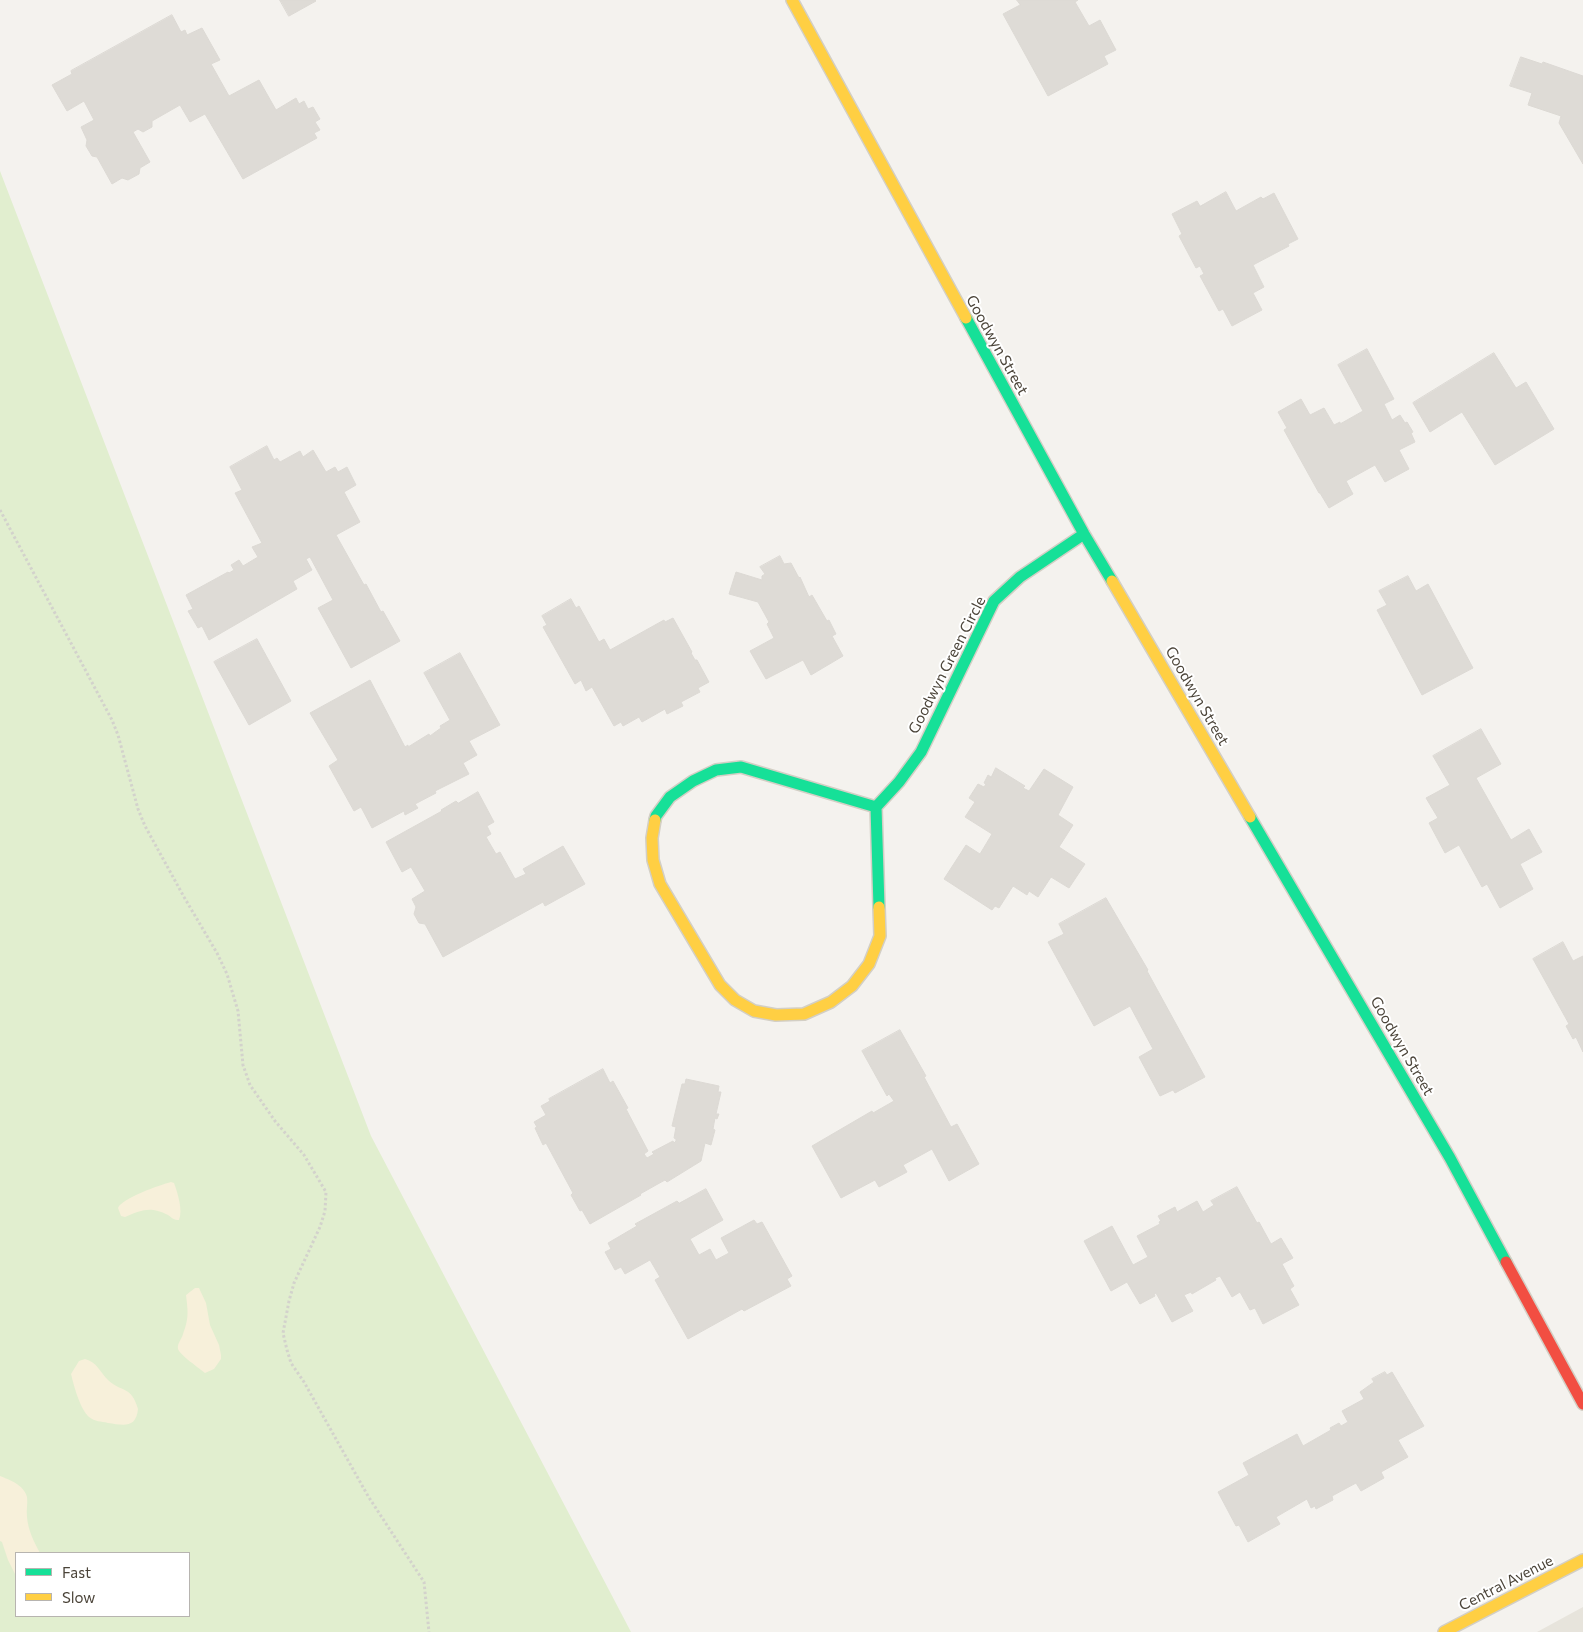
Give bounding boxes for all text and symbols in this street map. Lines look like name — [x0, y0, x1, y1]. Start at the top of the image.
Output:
street label: Goodwyn Street — [962, 292, 1032, 398]
street label: Goodwyn Green Circle — [905, 593, 989, 737]
street label: Goodwyn Street — [1161, 643, 1233, 749]
street label: Goodwyn Street — [1366, 993, 1438, 1099]
legend — [15, 1552, 190, 1617]
street label: Central Avenue — [1456, 1552, 1556, 1614]
text: Fast — [62, 1563, 91, 1581]
text: Slow — [62, 1588, 95, 1606]

